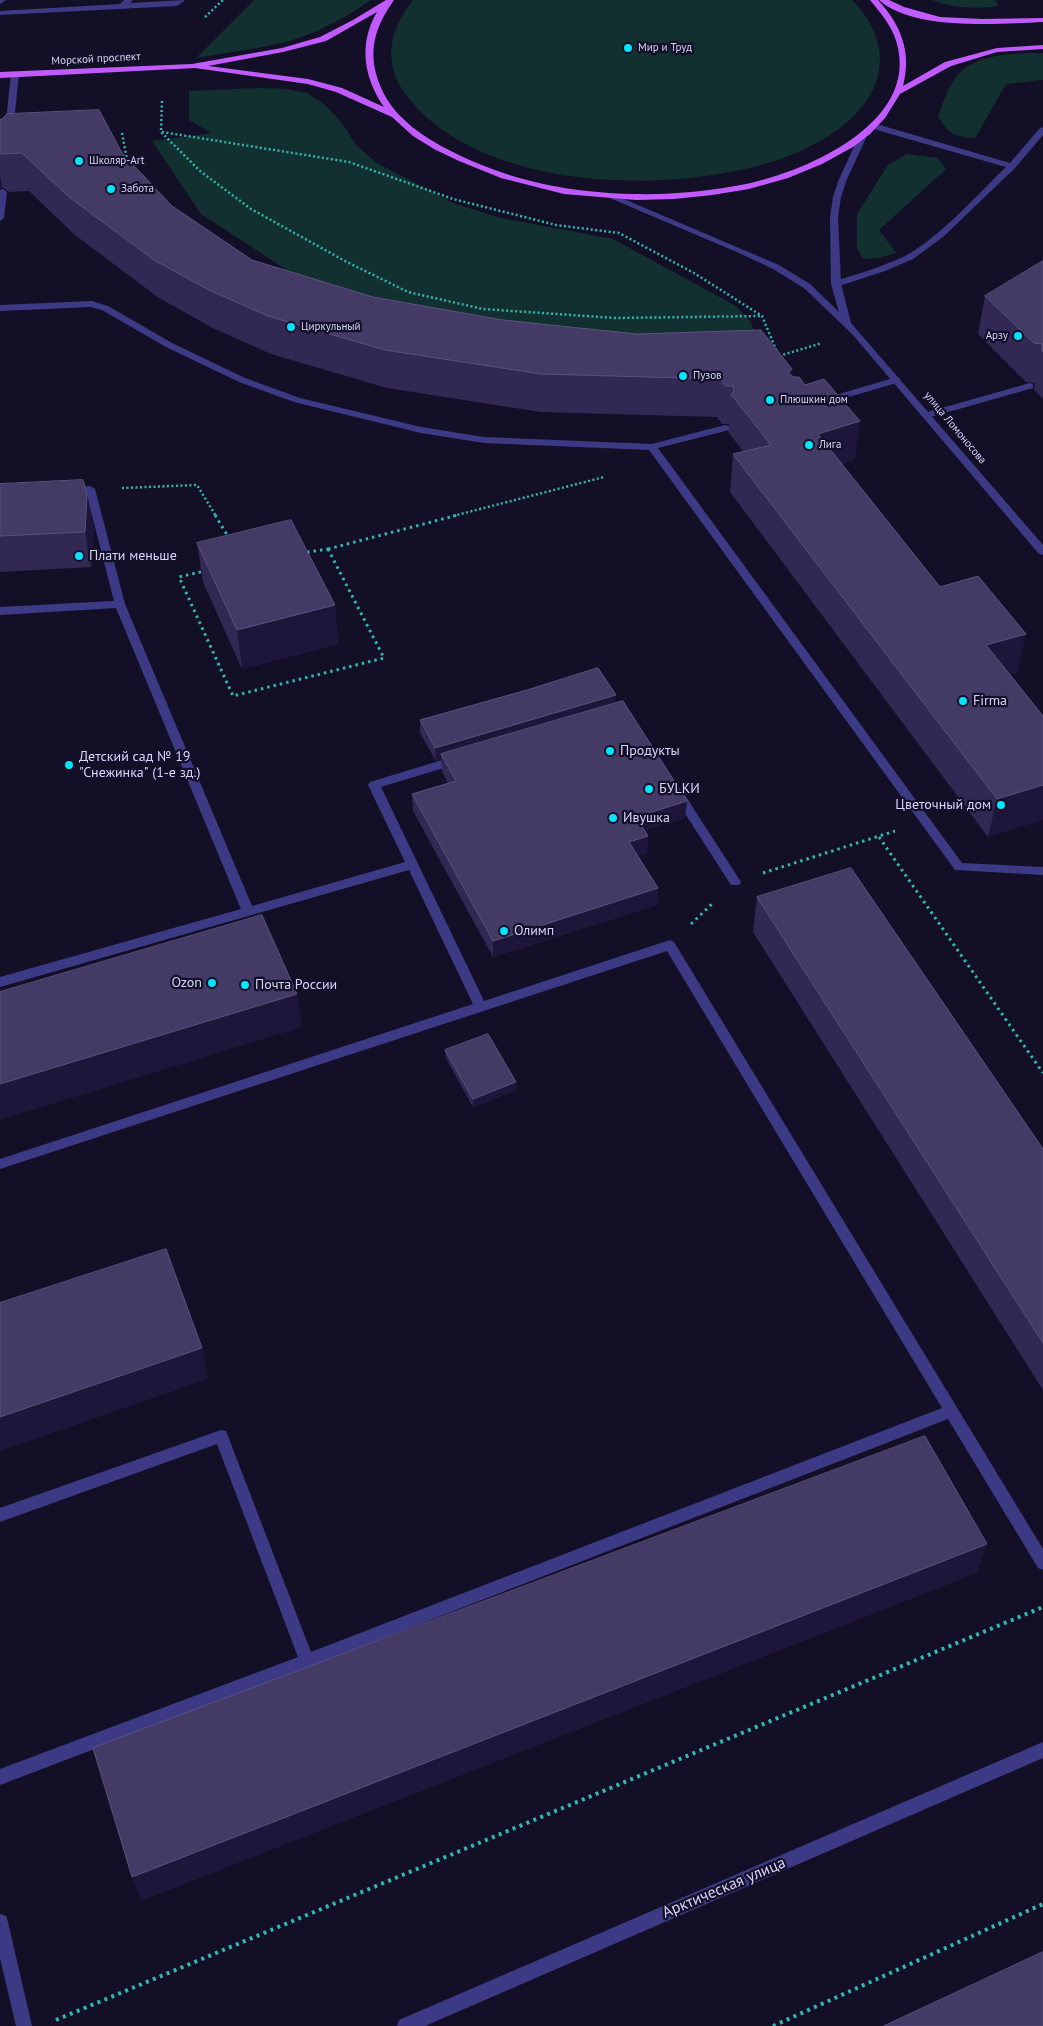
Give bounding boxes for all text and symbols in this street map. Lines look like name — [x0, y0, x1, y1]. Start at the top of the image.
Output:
place label: Мир и Труд — [638, 41, 692, 55]
marker: Мир и Труд — [622, 42, 634, 54]
street label: Морской проспект — [51, 50, 141, 68]
place label: Школяр-Art — [89, 154, 145, 168]
marker: Школяр-Art — [73, 155, 85, 167]
place label: Забота — [121, 182, 154, 196]
marker: Забота — [105, 183, 117, 195]
place label: Циркульный — [301, 320, 361, 334]
marker: Циркульный — [285, 321, 297, 333]
place label: Арзу — [986, 329, 1008, 343]
marker: Арзу — [1012, 330, 1024, 342]
place label: Пузов — [693, 369, 722, 383]
marker: Пузов — [677, 370, 689, 382]
street label: улица Ломоносова — [921, 389, 989, 467]
place label: Плюшкин дом — [780, 393, 848, 407]
marker: Плюшкин дом — [764, 394, 776, 406]
place label: Лига — [819, 438, 841, 452]
marker: Лига — [803, 439, 815, 451]
place label: Плати меньше — [89, 548, 177, 564]
marker: Плати меньше — [73, 550, 85, 562]
place label: Firma — [973, 693, 1007, 709]
marker: Firma — [957, 695, 969, 707]
place label: Продукты — [620, 743, 680, 759]
marker: Продукты — [604, 745, 616, 757]
place label: Детский сад № 19 "Снежинка" (1-е зд.) — [79, 749, 200, 782]
marker: Детский сад № 19 "Снежинка" (1-е зд.) — [63, 759, 75, 771]
place label: БУLКИ — [659, 781, 700, 797]
marker: БУLКИ — [643, 783, 655, 795]
place label: Цветочный дом — [895, 797, 991, 813]
marker: Цветочный дом — [995, 799, 1007, 811]
place label: Ивушка — [623, 810, 670, 826]
marker: Ивушка — [607, 812, 619, 824]
place label: Олимп — [514, 923, 554, 939]
marker: Олимп — [498, 925, 510, 937]
place label: Ozon — [172, 975, 202, 991]
marker: Ozon — [206, 977, 218, 989]
place label: Почта России — [255, 977, 337, 993]
marker: Почта России — [239, 979, 251, 991]
street label: Арктическая улица — [660, 1853, 788, 1923]

